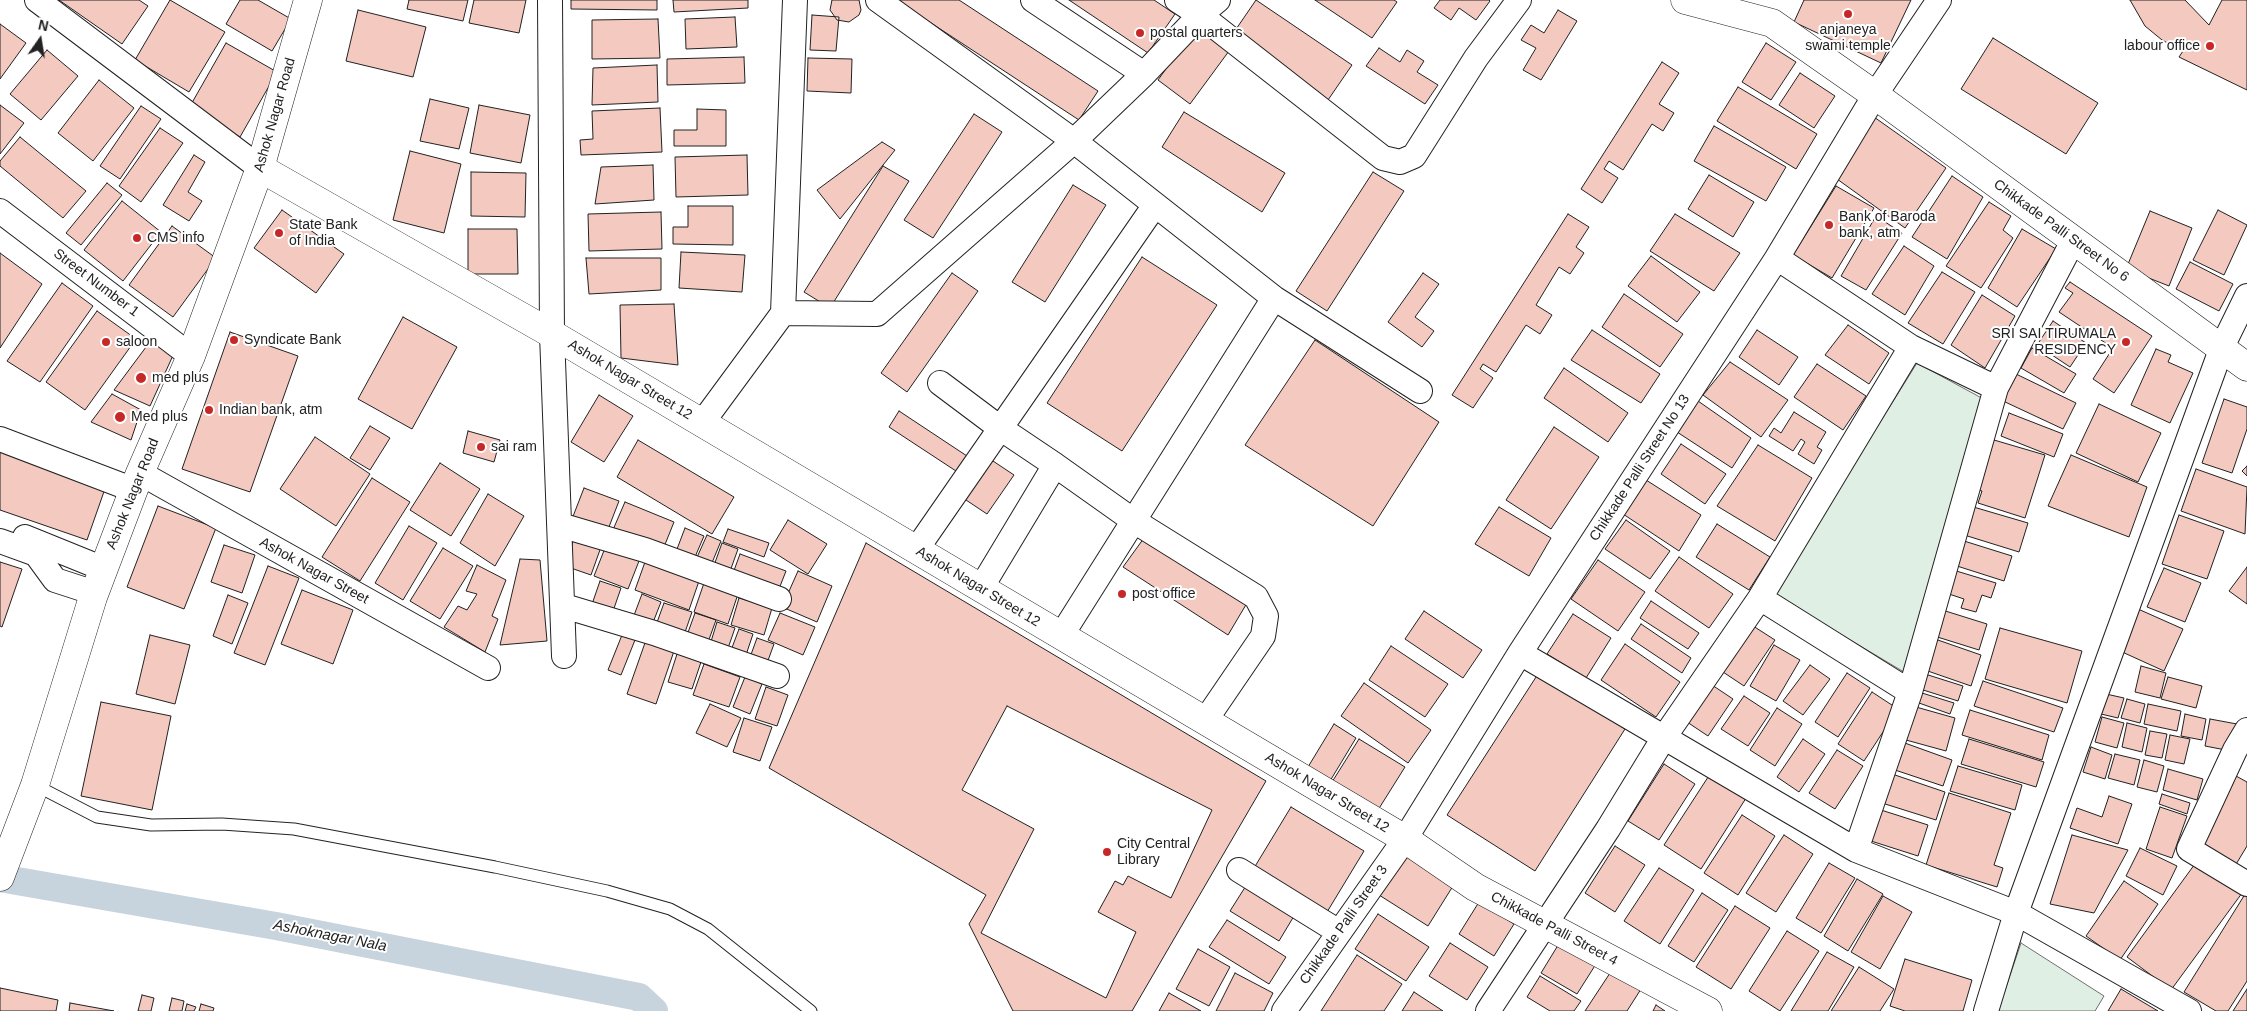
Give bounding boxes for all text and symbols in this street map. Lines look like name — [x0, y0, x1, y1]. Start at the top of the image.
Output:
marker: anjaneya swami temple — [1842, 8, 1854, 20]
north arrow — [15, 15, 65, 65]
text: N — [37, 16, 50, 34]
place label: anjaneya swami temple — [1805, 22, 1891, 54]
place label: postal quarters — [1150, 25, 1243, 41]
marker: postal quarters — [1134, 27, 1146, 39]
place label: labour office — [2124, 38, 2200, 54]
marker: labour office — [2204, 40, 2216, 52]
street label: Ashok Nagar Road — [251, 56, 299, 174]
street label: Chikkade Palli Street No 6 — [1990, 176, 2132, 286]
place label: Bank of Baroda bank, atm — [1839, 209, 1936, 242]
place label: State Bank of India — [289, 217, 357, 250]
marker: Bank of Baroda bank, atm — [1823, 219, 1835, 231]
marker: State Bank of India — [273, 227, 285, 239]
place label: CMS info — [147, 230, 205, 246]
marker: CMS info — [131, 232, 143, 244]
street label: Street Number 1 — [50, 245, 142, 321]
place label: SRI SAI TIRUMALA RESIDENCY — [1992, 326, 2116, 358]
place label: Syndicate Bank — [244, 332, 341, 348]
place label: saloon — [116, 334, 157, 350]
marker: Syndicate Bank — [228, 334, 240, 346]
marker: saloon — [100, 336, 112, 348]
street label: Ashok Nagar Street 12 — [565, 336, 695, 424]
marker: SRI SAI TIRUMALA RESIDENCY — [2120, 336, 2132, 348]
place label: med plus — [152, 370, 209, 386]
marker: med plus — [134, 371, 148, 385]
street label: Chikkade Palli Street No 13 — [1586, 392, 1694, 544]
place label: Indian bank, atm — [219, 402, 323, 418]
marker: Indian bank, atm — [203, 404, 215, 416]
place label: Med plus — [131, 409, 188, 425]
marker: Med plus — [113, 410, 127, 424]
street label: Ashok Nagar Road — [103, 436, 163, 552]
place label: sai ram — [491, 439, 537, 455]
marker: sai ram — [475, 441, 487, 453]
street label: Ashok Nagar Street — [257, 534, 371, 608]
street label: Ashok Nagar Street 12 — [913, 543, 1043, 631]
place label: post office — [1132, 586, 1196, 602]
marker: post office — [1116, 588, 1128, 600]
street label: Ashok Nagar Street 12 — [1262, 749, 1392, 837]
place label: City Central Library — [1117, 836, 1190, 869]
marker: City Central Library — [1101, 846, 1113, 858]
street label: Chikkade Palli Street 3 — [1297, 862, 1391, 988]
street label: Chikkade Palli Street 4 — [1488, 888, 1620, 970]
water label: Ashoknagar Nala — [272, 916, 388, 956]

